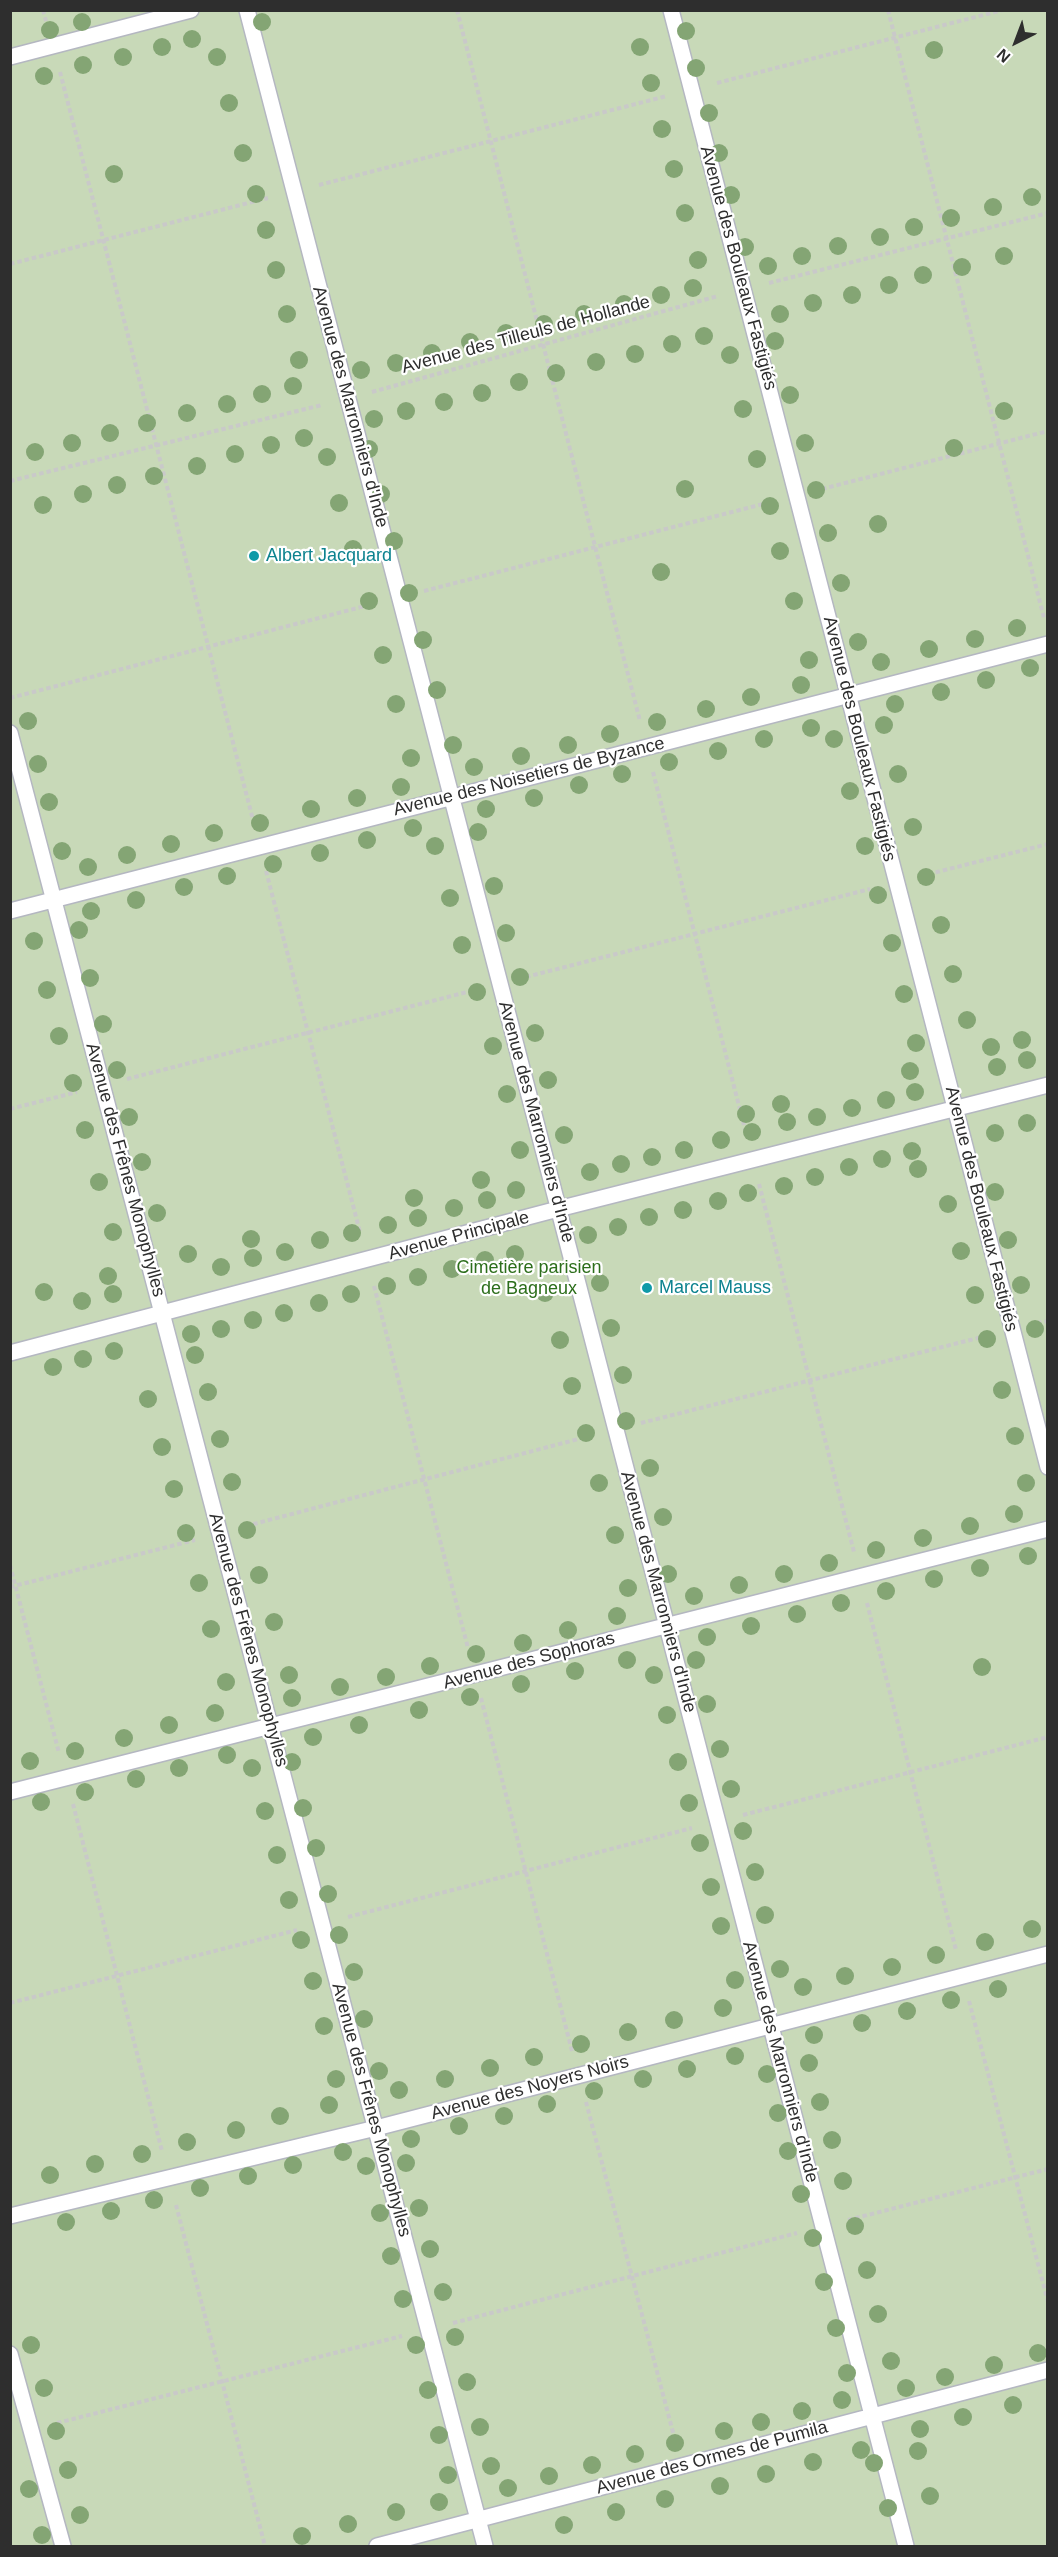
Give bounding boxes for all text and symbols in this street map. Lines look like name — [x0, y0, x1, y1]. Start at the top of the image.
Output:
north arrow — [986, 12, 1046, 72]
text: N — [994, 46, 1014, 66]
street label: Avenue des Bouleaux Fastigiés — [695, 144, 781, 392]
street label: Avenue des Marronniers d'Inde — [307, 284, 393, 530]
street label: Avenue des Tilleuls de Hollande — [399, 291, 653, 379]
place label: Albert Jacquard — [266, 545, 392, 567]
marker: Albert Jacquard — [247, 549, 261, 563]
street label: Avenue des Bouleaux Fastigiés — [818, 614, 900, 864]
street label: Avenue des Noisetiers de Byzance — [391, 733, 667, 821]
street label: Avenue des Marronniers d'Inde — [493, 999, 579, 1245]
street label: Avenue des Frênes Monophylles — [81, 1041, 169, 1299]
street label: Avenue des Bouleaux Fastigiés — [940, 1084, 1022, 1334]
street label: Avenue Principale — [386, 1207, 532, 1265]
park label: Cimetière parisien de Bagneux — [456, 1257, 602, 1300]
place label: Marcel Mauss — [659, 1277, 771, 1299]
marker: Marcel Mauss — [640, 1281, 654, 1295]
street label: Avenue des Marronniers d'Inde — [615, 1469, 701, 1715]
street label: Avenue des Frênes Monophylles — [204, 1511, 292, 1769]
street label: Avenue des Sophoras — [441, 1628, 617, 1694]
street label: Avenue des Marronniers d'Inde — [737, 1939, 823, 2185]
street label: Avenue des Frênes Monophylles — [327, 1981, 415, 2239]
street label: Avenue des Noyers Noirs — [429, 2051, 631, 2125]
street label: Avenue des Ormes de Pumila — [594, 2417, 830, 2499]

